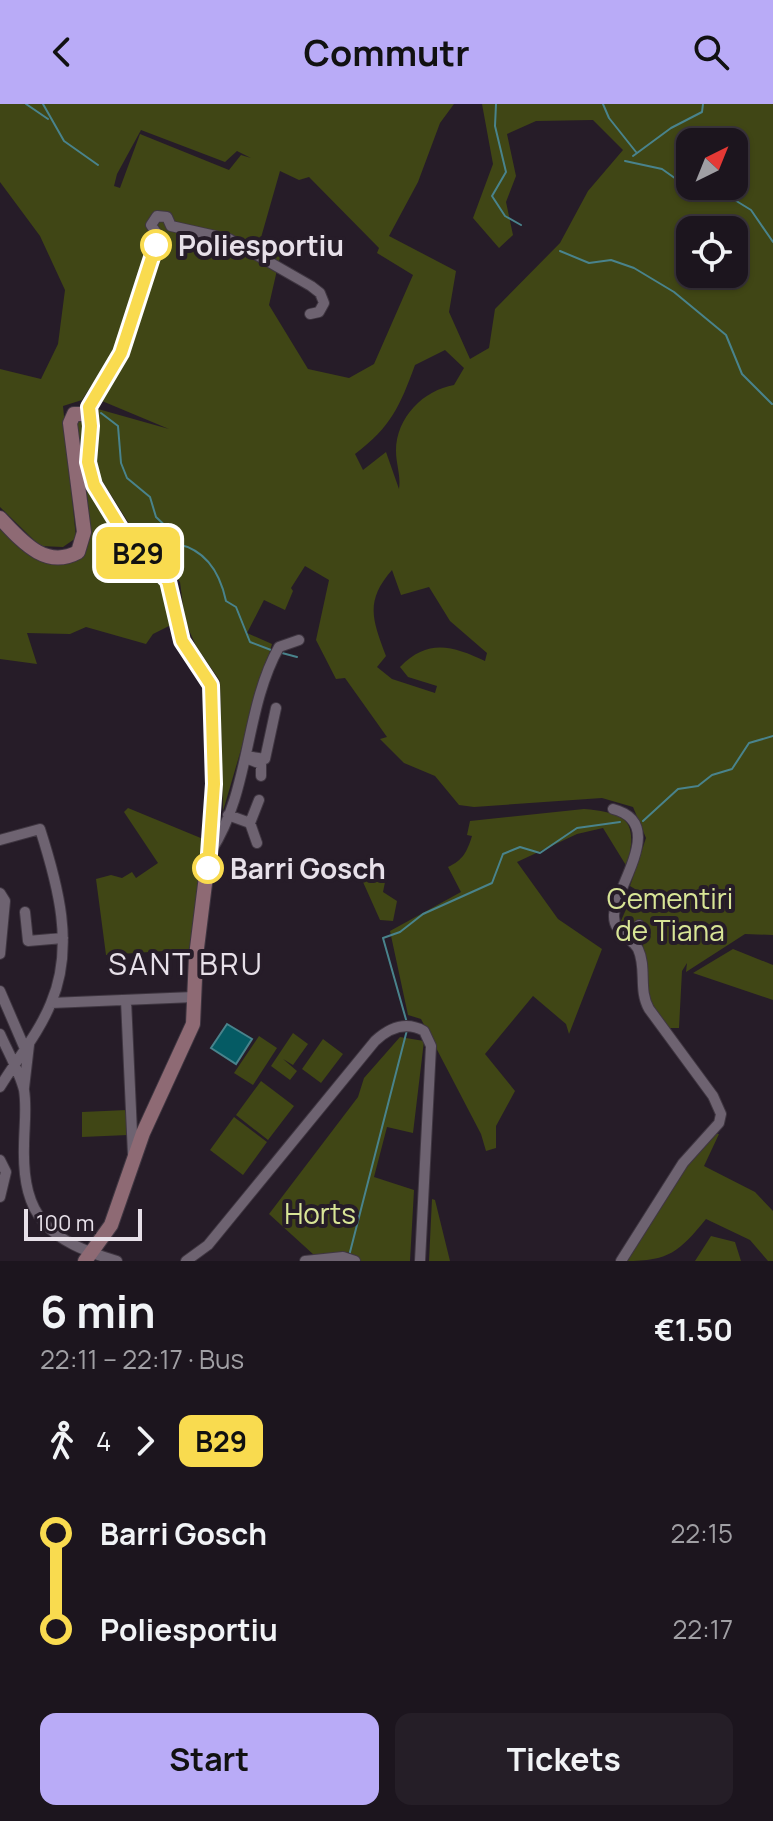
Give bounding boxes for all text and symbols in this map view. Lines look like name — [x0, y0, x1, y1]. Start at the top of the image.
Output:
text: Commutr — [303, 28, 470, 77]
icon: back — [40, 30, 84, 74]
icon: search — [689, 30, 733, 74]
north arrow — [676, 128, 748, 200]
map controls — [676, 128, 748, 288]
button: locate — [676, 216, 748, 288]
place label: Poliesportiu — [178, 226, 344, 264]
marker: Poliesportiu — [141, 230, 171, 260]
line badge: B29 — [92, 527, 184, 579]
text: B29 — [112, 534, 164, 572]
place label: Barri Gosch — [230, 849, 386, 887]
marker: Barri Gosch — [193, 853, 223, 883]
park label: Cementiri de Tiana — [607, 879, 733, 949]
district label: SANT BRU — [108, 943, 264, 984]
park label: Horts — [284, 1194, 356, 1232]
scale bar — [24, 1205, 142, 1241]
text: 100 m — [36, 1208, 94, 1238]
text: 6 min — [40, 1281, 156, 1341]
text: €1.50 — [654, 1309, 733, 1350]
text: 22:11 – 22:17 · Bus — [40, 1341, 244, 1377]
icon: walk — [40, 1419, 84, 1463]
icon: forward — [123, 1419, 167, 1463]
text: B29 — [195, 1422, 247, 1460]
text: 4 — [96, 1423, 111, 1459]
text: Barri Gosch — [100, 1513, 267, 1554]
text: 22:15 — [670, 1515, 733, 1551]
text: Poliesportiu — [100, 1609, 278, 1650]
text: 22:17 — [672, 1611, 733, 1647]
button: Start — [40, 1713, 379, 1805]
button: Tickets — [395, 1713, 733, 1805]

